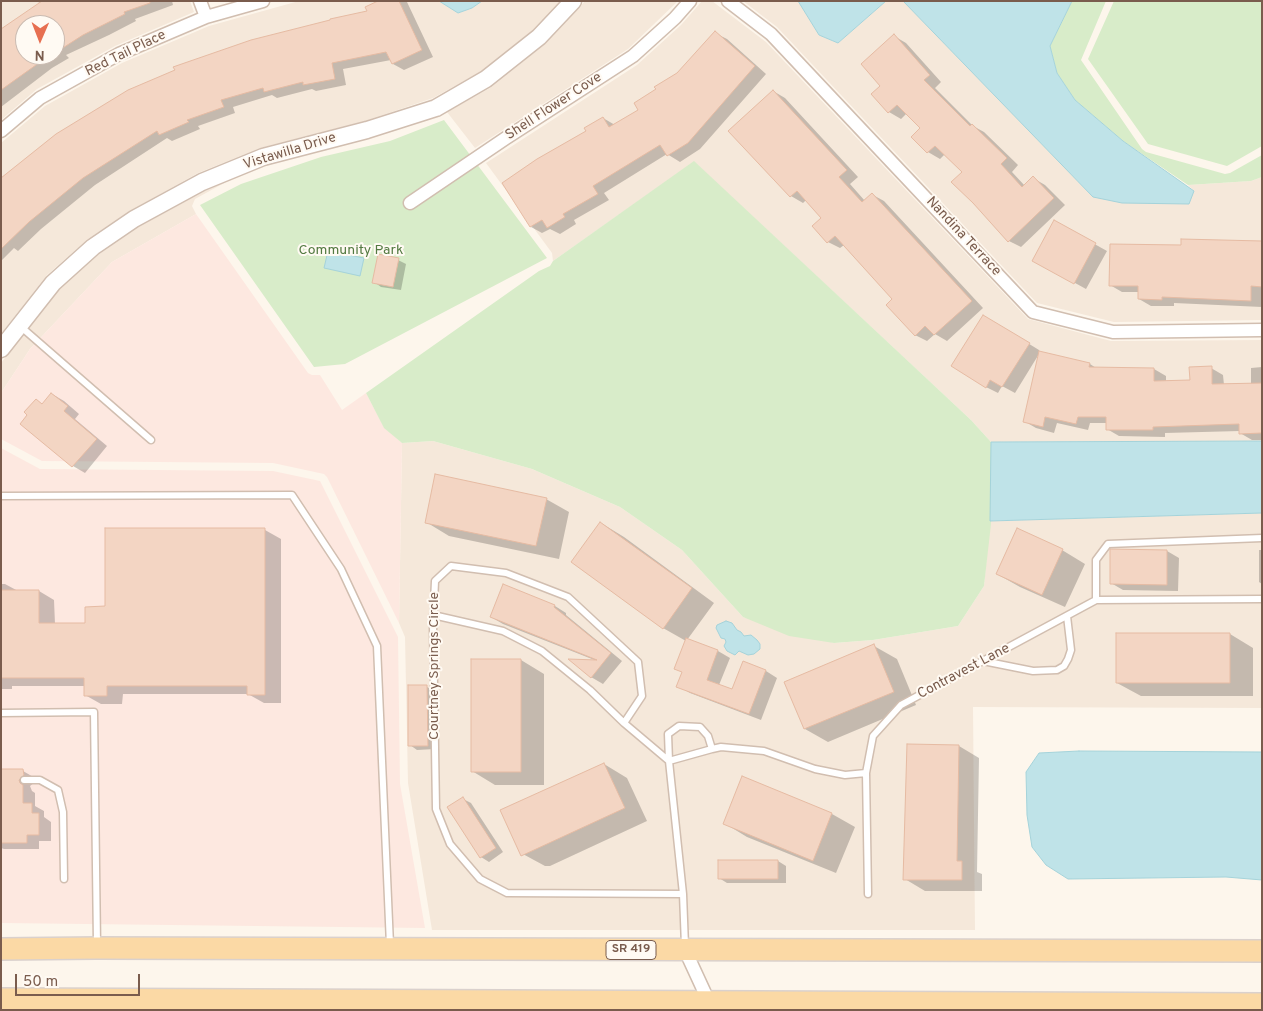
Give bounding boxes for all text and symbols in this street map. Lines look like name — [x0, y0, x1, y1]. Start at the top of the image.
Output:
north arrow — [15, 15, 65, 65]
street label: Red Tail Place — [83, 27, 169, 81]
text: N — [35, 46, 45, 63]
street label: Shell Flower Cove — [503, 70, 605, 144]
street label: Vistawilla Drive — [242, 130, 338, 174]
street label: Nandina Terrace — [922, 194, 1004, 280]
park label: Community Park — [299, 243, 403, 259]
street label: Courtney Springs Circle — [427, 592, 443, 740]
street label: Contravest Lane — [915, 641, 1013, 703]
road number: SR 419 — [606, 940, 656, 960]
scale bar — [18, 964, 142, 996]
text: 50 m — [23, 973, 58, 992]

